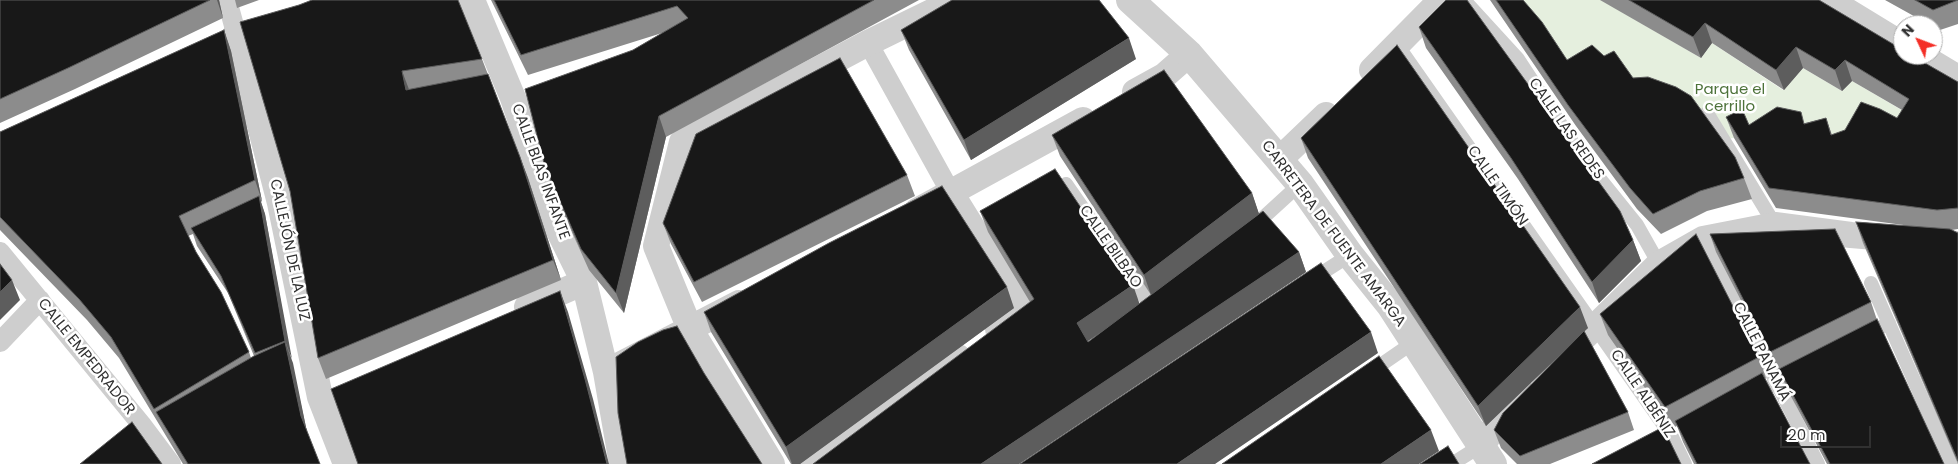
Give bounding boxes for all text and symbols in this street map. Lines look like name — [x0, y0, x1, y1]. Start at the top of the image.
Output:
north arrow — [1893, 15, 1943, 65]
text: N — [1897, 20, 1919, 41]
street label: CALLE LAS REDES — [1524, 75, 1608, 183]
park label: Parque el cerrillo — [1695, 81, 1765, 116]
street label: CALLE BLAS INFANTE — [507, 102, 573, 242]
street label: CARRETERA DE FUENTE AMARGA — [1257, 137, 1409, 331]
street label: CALLE TIMÓN — [1463, 143, 1531, 229]
street label: CALLEJÓN DE LA LUZ — [265, 178, 313, 322]
street label: CALLE BILBAO — [1075, 202, 1145, 292]
street label: CALLE EMPEDRADOR — [33, 295, 139, 419]
street label: CALLE PANAMÁ — [1728, 299, 1794, 405]
street label: CALLE ALBÉNIZ — [1606, 347, 1678, 441]
scale bar — [1783, 416, 1874, 448]
text: 20 m — [1788, 424, 1826, 445]

